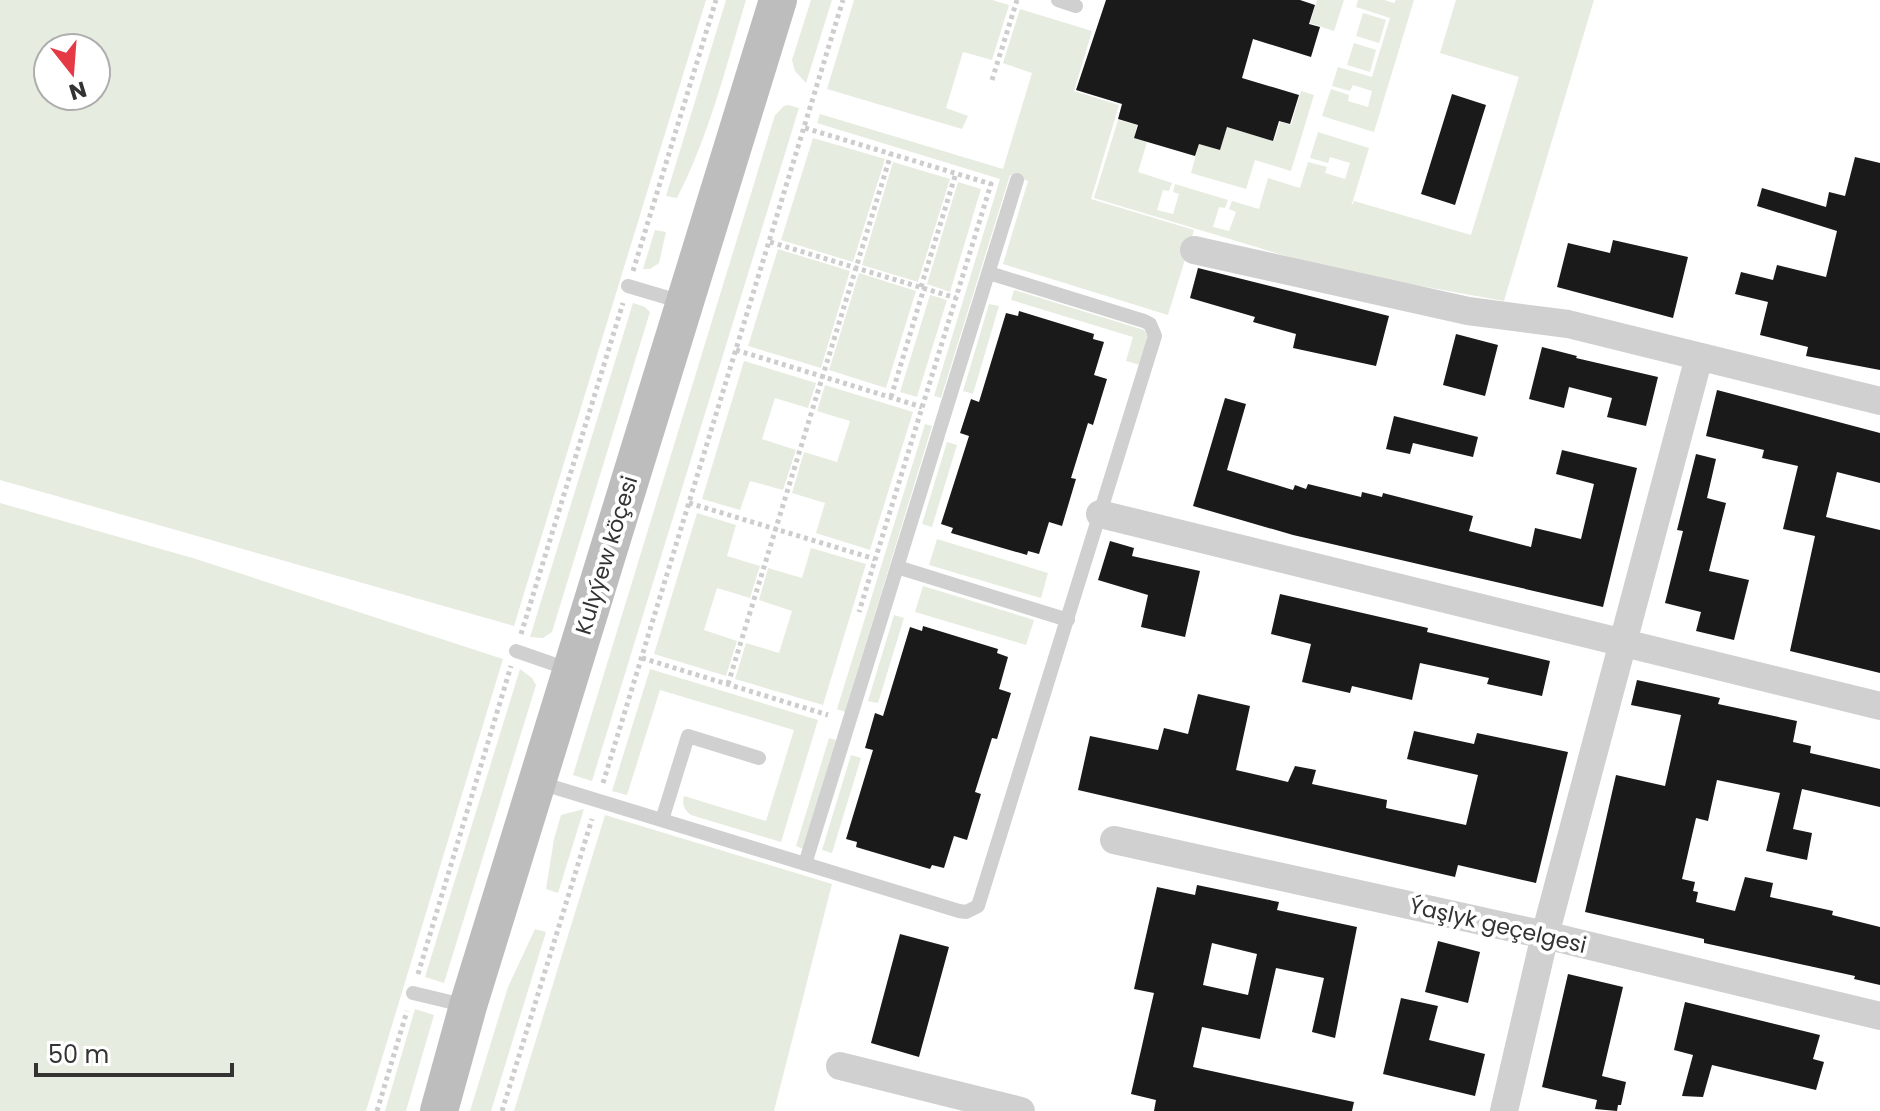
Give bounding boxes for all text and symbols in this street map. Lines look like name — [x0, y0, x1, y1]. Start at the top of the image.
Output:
north arrow — [32, 32, 112, 112]
text: N — [65, 73, 90, 108]
street label: Kulyýew köçesi — [568, 472, 645, 638]
street label: Ýaşlyk geçelgesi — [1406, 890, 1589, 961]
scale bar — [36, 1027, 232, 1077]
text: 50 m — [48, 1038, 109, 1071]

